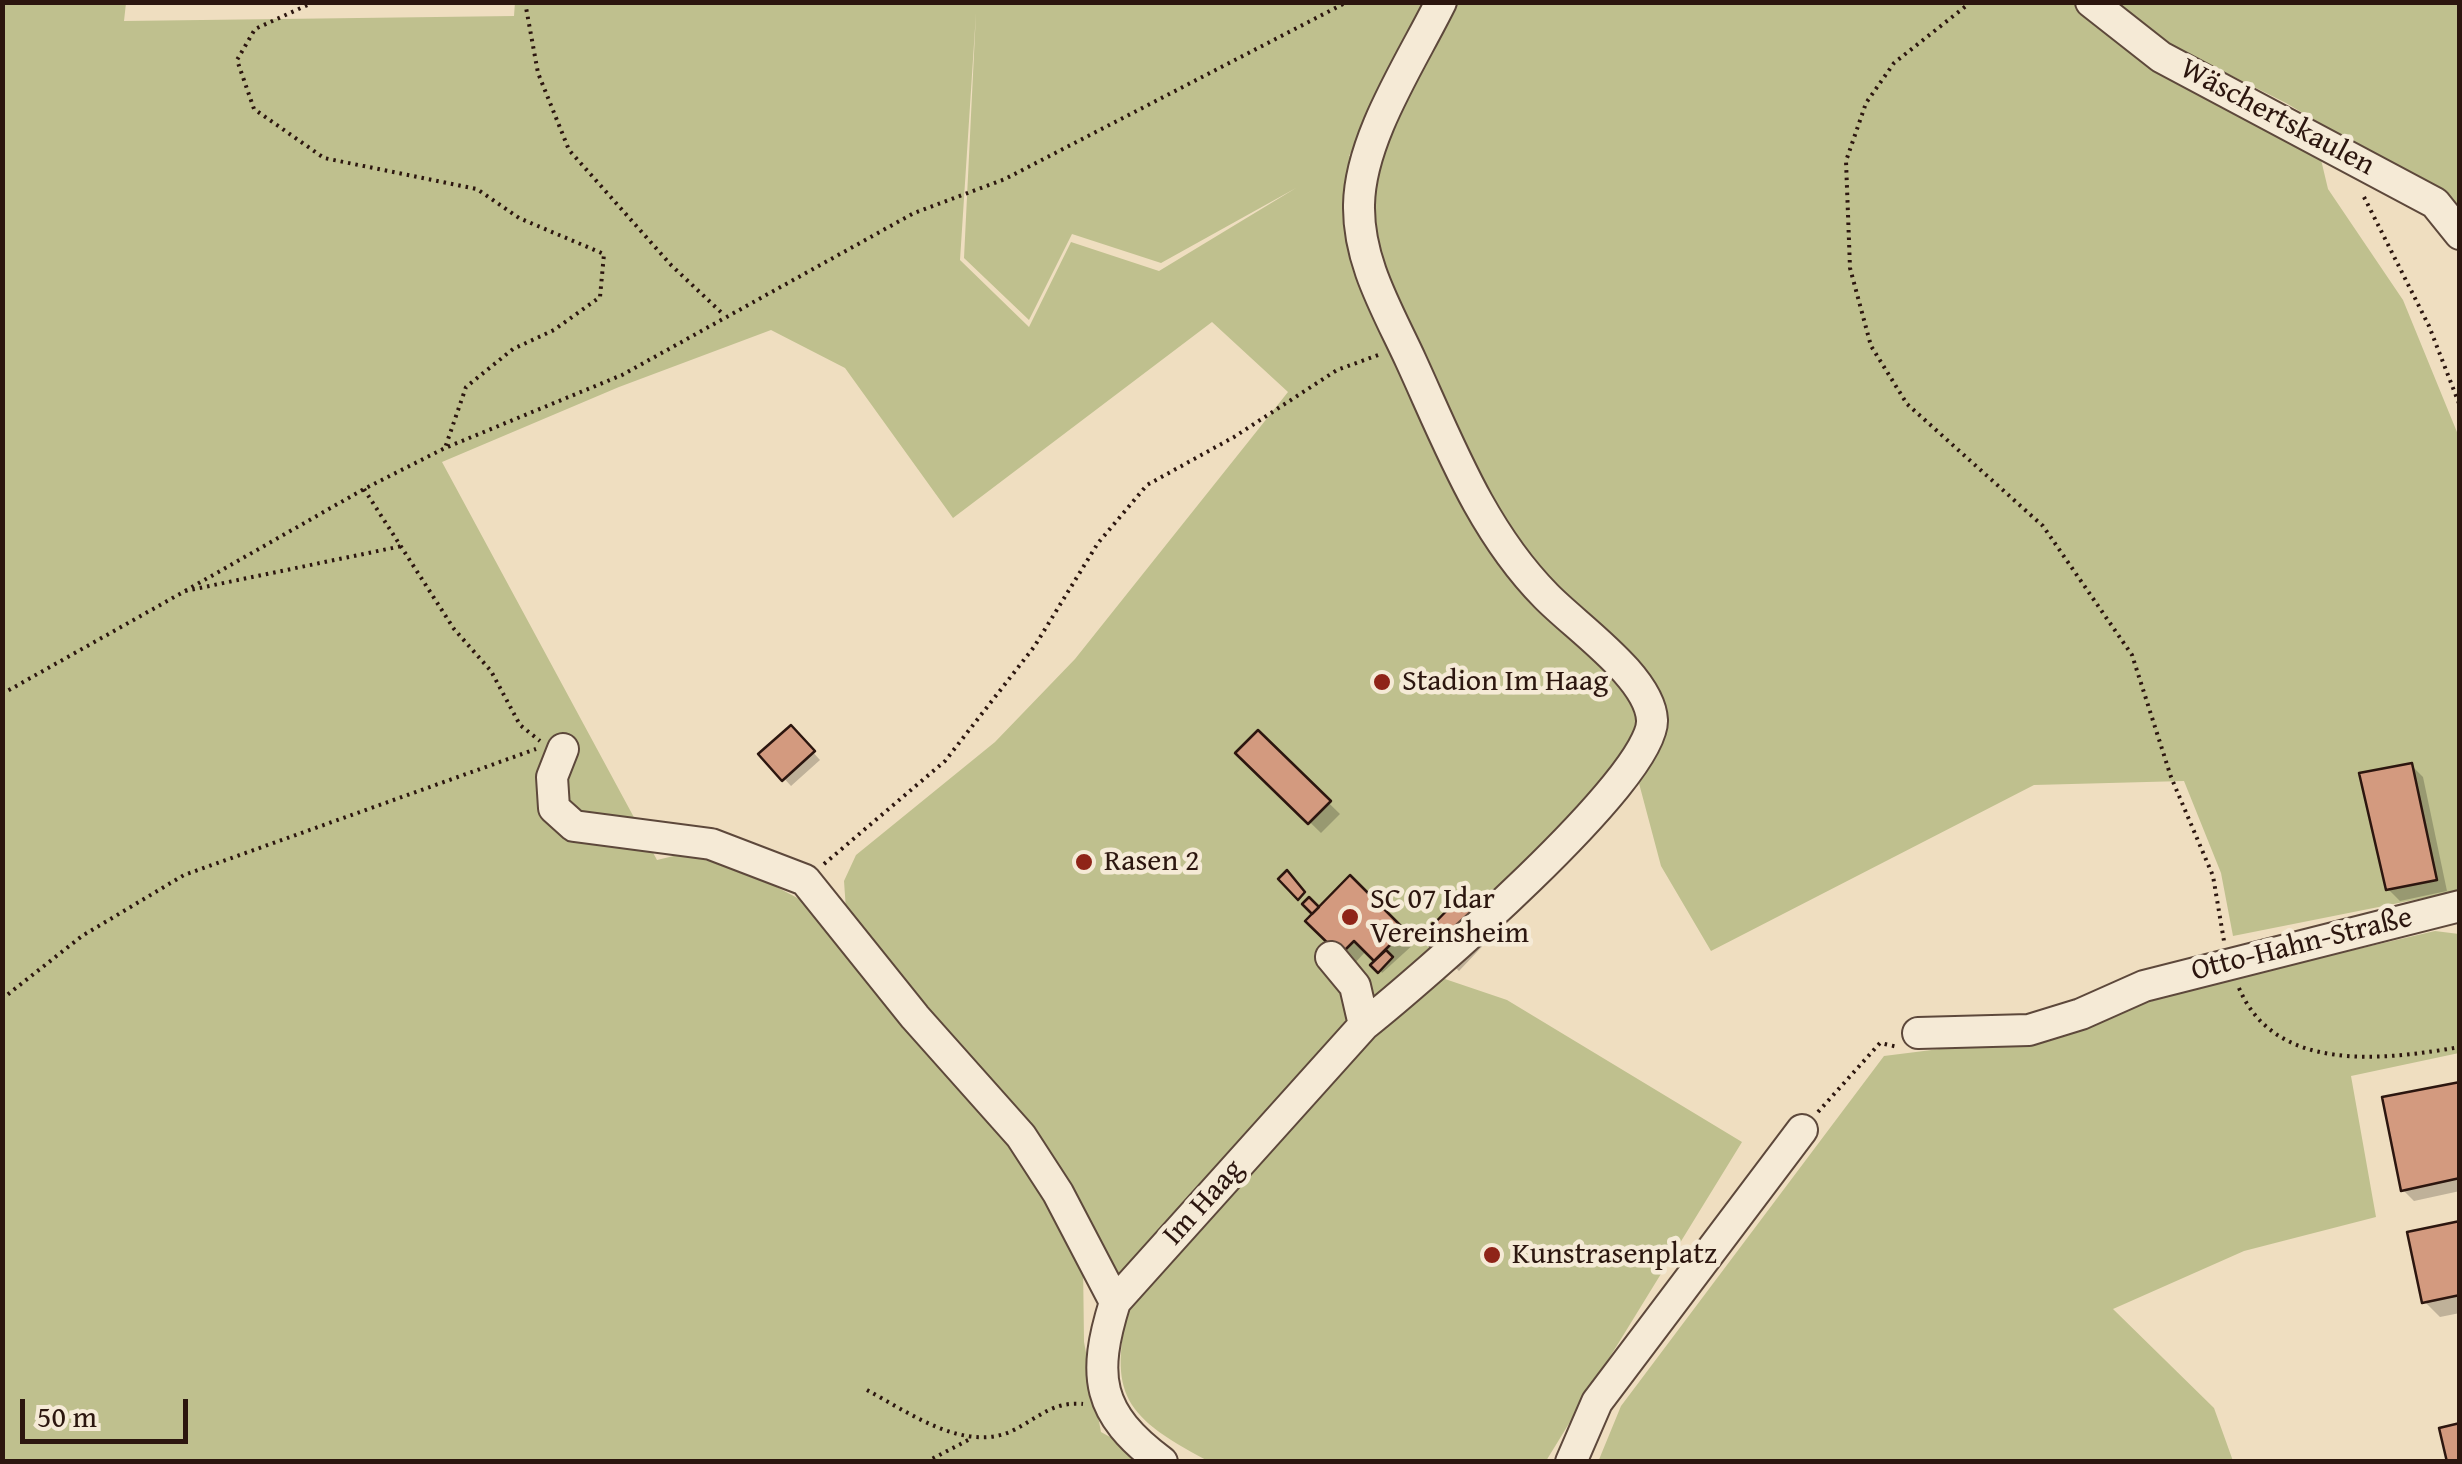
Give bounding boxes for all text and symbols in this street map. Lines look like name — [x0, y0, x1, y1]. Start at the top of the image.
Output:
street label: Wäschertskaulen — [2174, 52, 2380, 184]
place label: Stadion Im Haag — [1402, 664, 1608, 700]
marker: Stadion Im Haag — [1371, 671, 1393, 693]
place label: Rasen 2 — [1104, 844, 1199, 880]
marker: Rasen 2 — [1073, 851, 1095, 873]
place label: SC 07 Idar Vereinsheim — [1370, 882, 1529, 952]
street label: Otto-Hahn-Straße — [2188, 900, 2416, 990]
marker: SC 07 Idar Vereinsheim — [1339, 906, 1361, 928]
street label: Im Haag — [1156, 1152, 1252, 1254]
place label: Kunstrasenplatz — [1512, 1237, 1717, 1273]
marker: Kunstrasenplatz — [1481, 1244, 1503, 1266]
scale bar — [25, 1379, 192, 1441]
text: 50 m — [37, 1394, 97, 1438]

